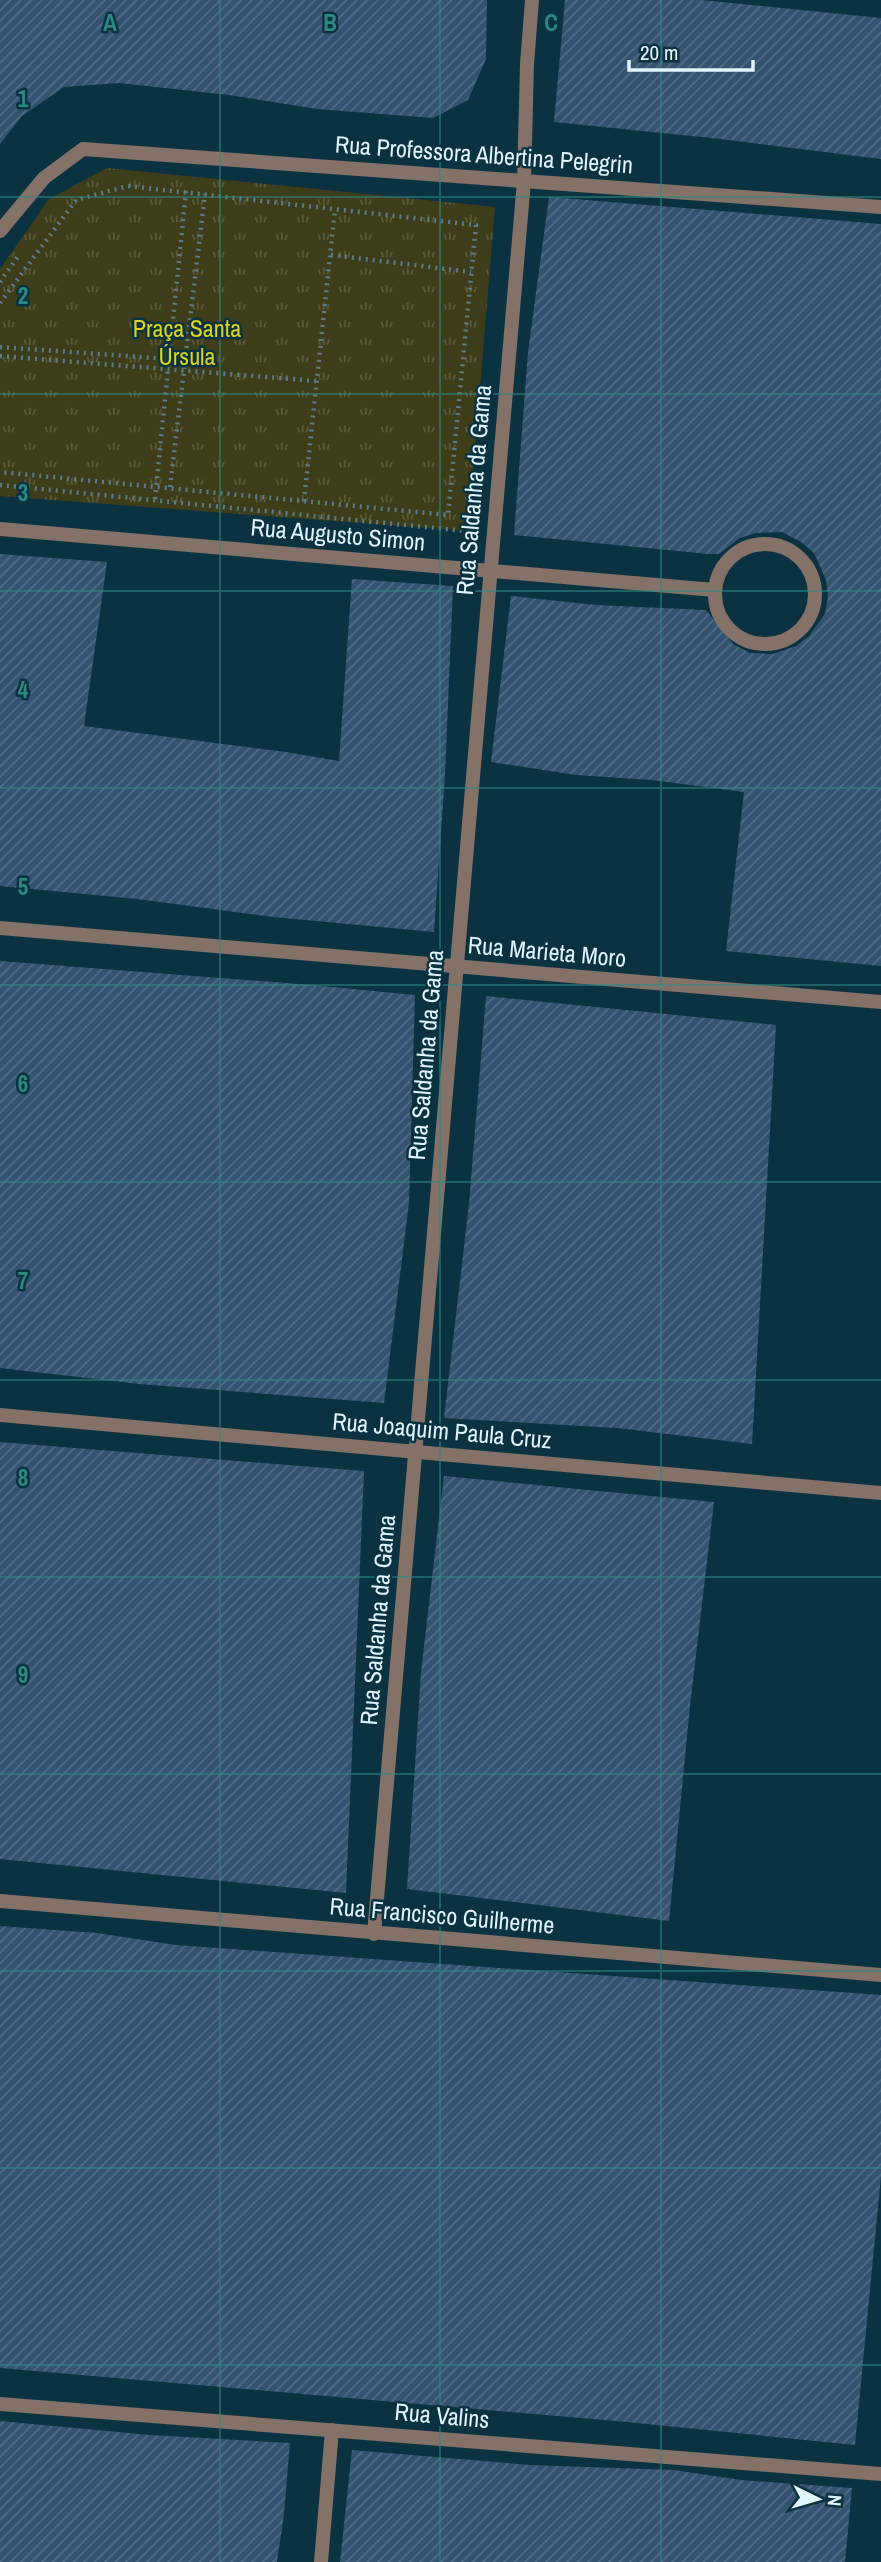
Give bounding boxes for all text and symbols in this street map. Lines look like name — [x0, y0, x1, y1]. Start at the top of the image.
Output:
text: A — [103, 7, 117, 38]
text: B — [323, 7, 337, 38]
text: C — [544, 7, 558, 38]
scale bar — [629, 28, 753, 72]
text: 20 m — [640, 38, 678, 67]
text: 1 — [18, 83, 29, 114]
street label: Rua Professora Albertina Pelegrin — [334, 128, 634, 180]
text: 2 — [18, 280, 28, 311]
park label: Praça Santa Úrsula — [133, 312, 241, 372]
street label: Rua Saldanha da Gama — [448, 383, 498, 596]
text: 3 — [18, 477, 28, 508]
street label: Rua Augusto Simon — [249, 510, 427, 558]
text: 4 — [18, 674, 29, 705]
text: 5 — [18, 871, 28, 902]
street label: Rua Marieta Moro — [467, 928, 627, 974]
street label: Rua Saldanha da Gama — [400, 948, 450, 1161]
text: 6 — [18, 1068, 28, 1099]
text: 7 — [18, 1265, 28, 1296]
street label: Rua Joaquim Paula Cruz — [331, 1404, 553, 1456]
text: 8 — [18, 1462, 28, 1493]
street label: Rua Saldanha da Gama — [352, 1513, 402, 1726]
text: 9 — [18, 1659, 28, 1690]
street label: Rua Francisco Guilherme — [328, 1889, 556, 1941]
street label: Rua Valins — [393, 2395, 491, 2435]
north arrow — [783, 2464, 853, 2534]
text: N — [821, 2494, 848, 2507]

